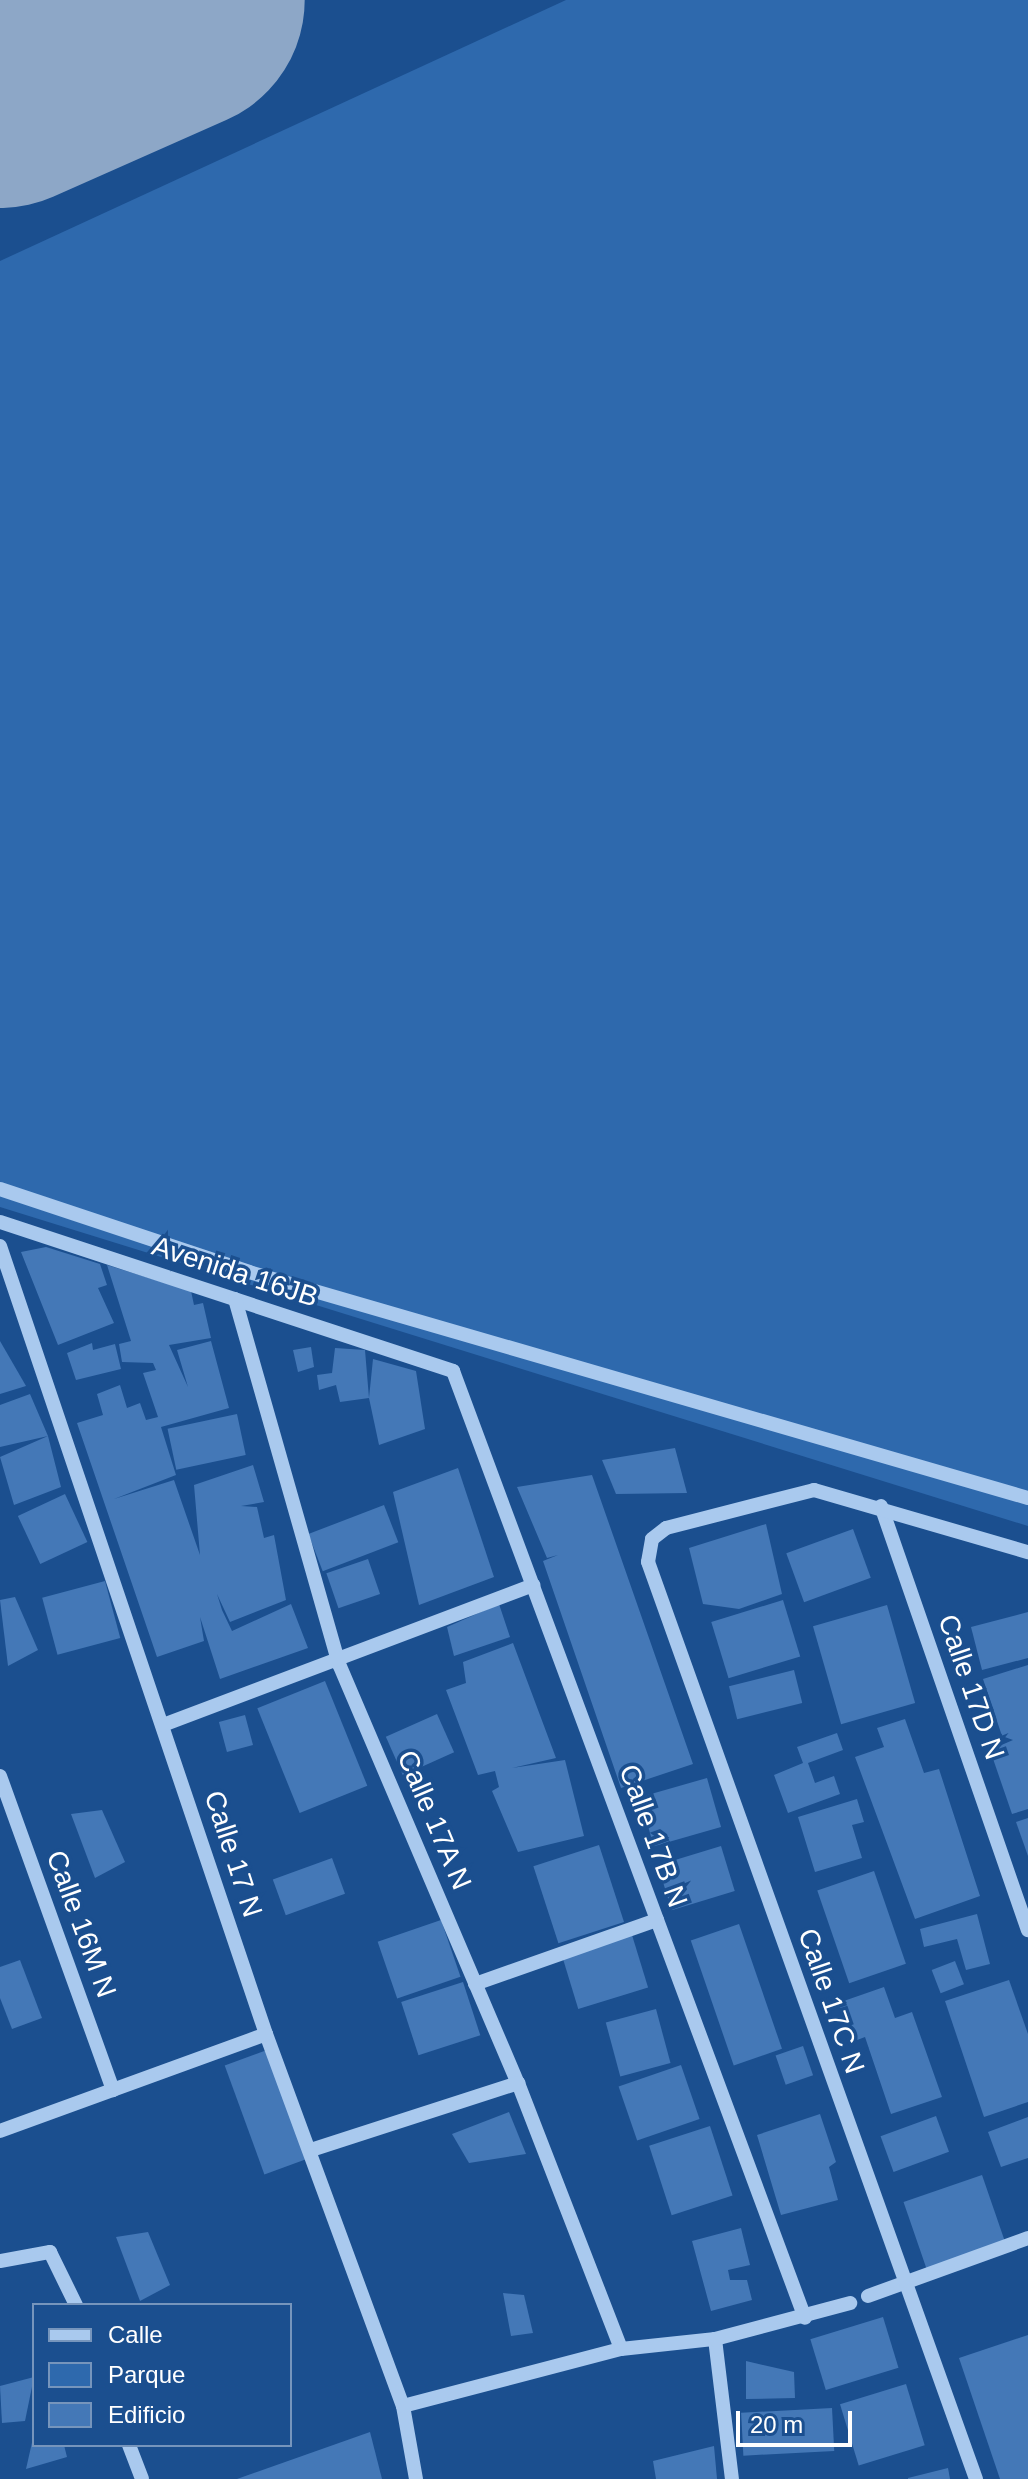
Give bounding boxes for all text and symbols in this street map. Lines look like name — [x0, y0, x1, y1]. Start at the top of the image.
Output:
street label: Avenida 16JB — [148, 1229, 322, 1315]
street label: Calle 17D N — [931, 1610, 1011, 1764]
street label: Calle 17A N — [389, 1745, 479, 1895]
street label: Calle 17B N — [612, 1760, 694, 1912]
street label: Calle 17 N — [197, 1787, 269, 1921]
street label: Calle 16M N — [39, 1846, 123, 2002]
street label: Calle 17C N — [791, 1924, 871, 2078]
legend — [32, 2303, 292, 2447]
text: Calle — [108, 2321, 163, 2348]
text: Parque — [108, 2361, 185, 2388]
scale bar — [740, 2395, 856, 2445]
text: Edificio — [108, 2401, 185, 2428]
text: 20 m — [750, 2411, 803, 2438]

